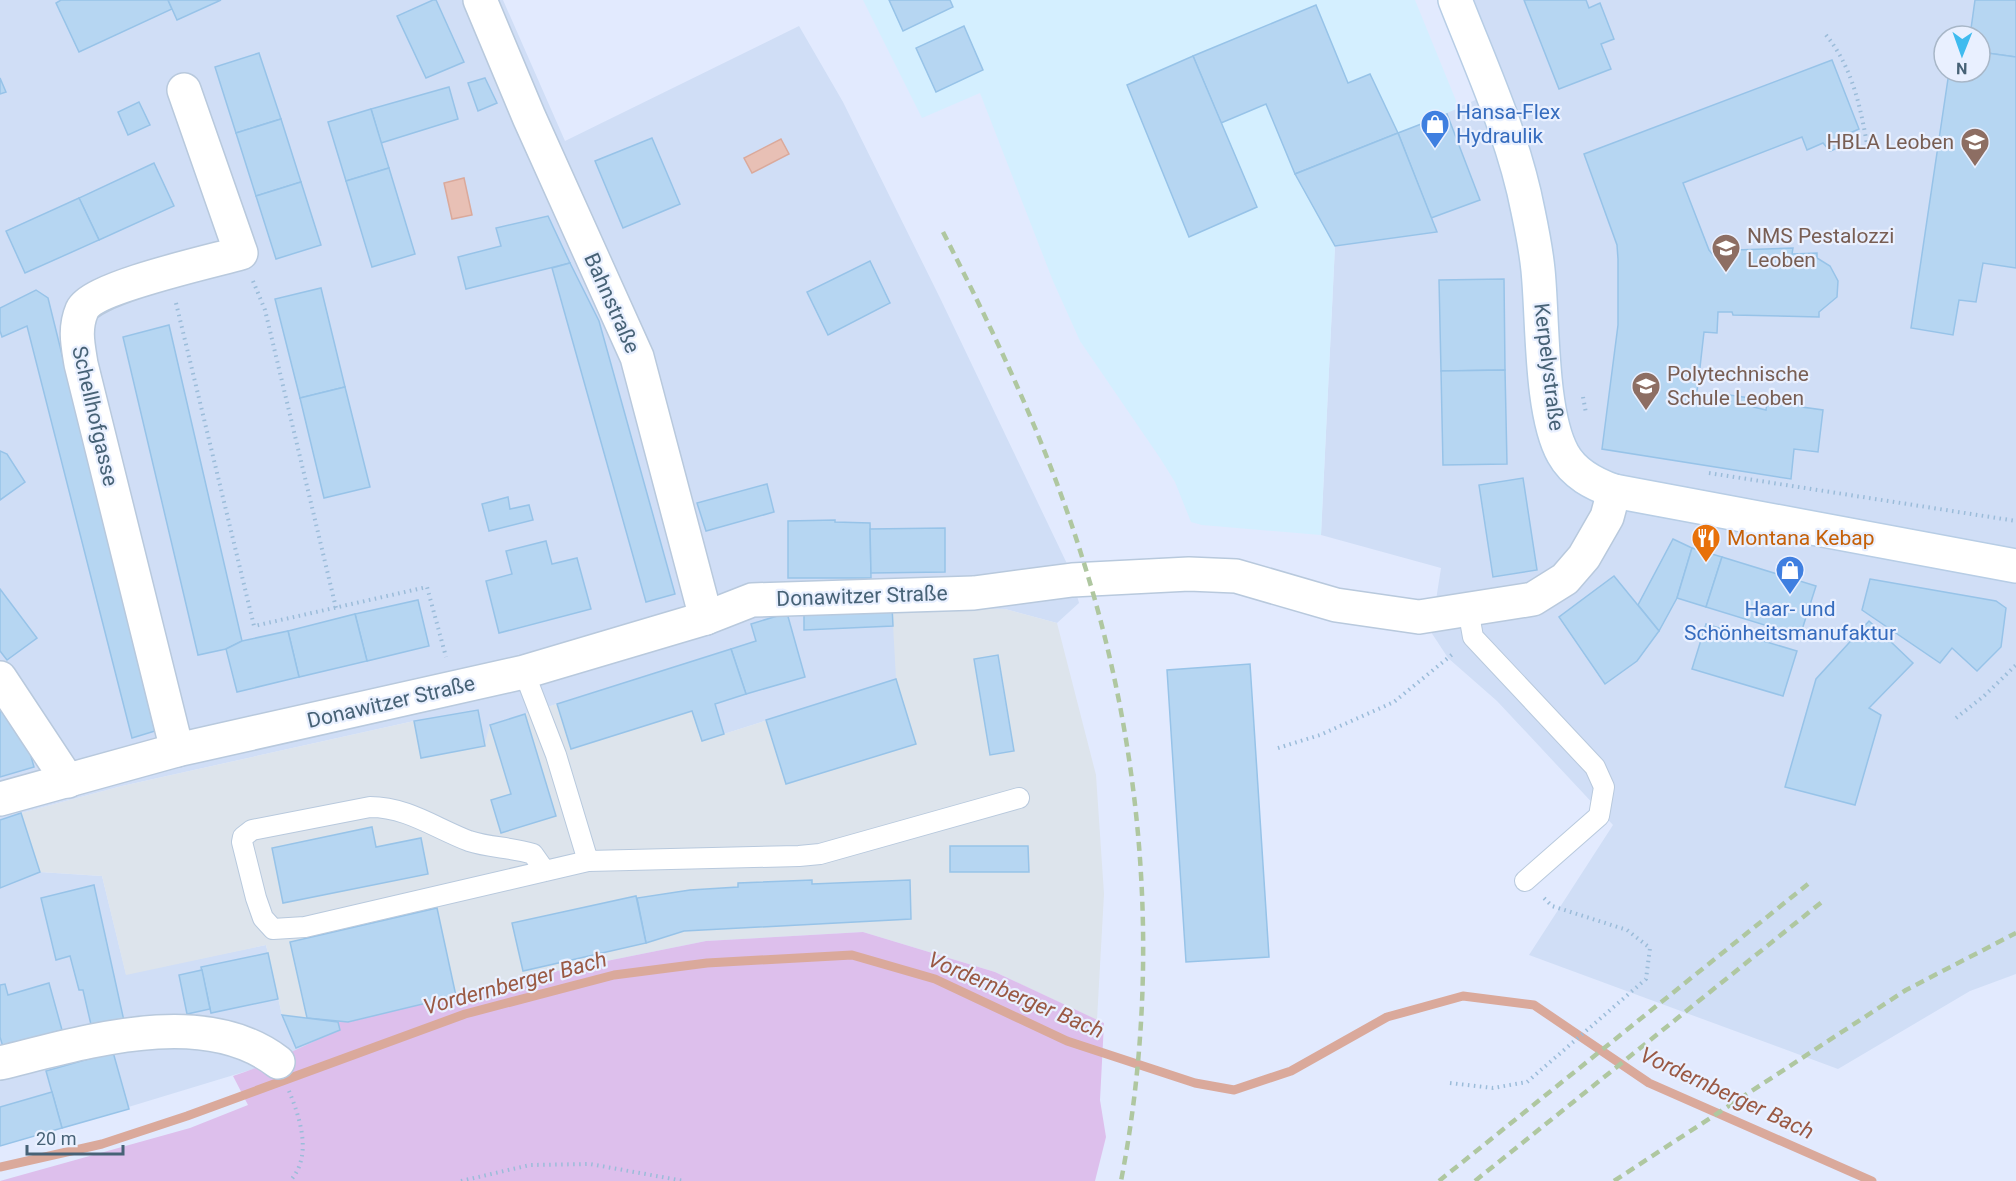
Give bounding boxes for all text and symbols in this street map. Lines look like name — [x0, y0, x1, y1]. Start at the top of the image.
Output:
north arrow — [1932, 24, 1992, 84]
text: N — [1956, 59, 1968, 78]
place label: Hansa-Flex Hydraulik — [1456, 100, 1560, 148]
shop icon: Hansa-Flex Hydraulik — [1419, 108, 1451, 150]
school or university icon: HBLA Leoben — [1959, 126, 1991, 168]
place label: HBLA Leoben — [1827, 130, 1954, 154]
place label: NMS Pestalozzi Leoben — [1747, 224, 1894, 272]
school or university icon: NMS Pestalozzi Leoben — [1710, 232, 1742, 274]
street label: Bahnstraße — [579, 249, 645, 357]
street label: Kerpelystraße — [1529, 302, 1569, 432]
street label: Schellhofgasse — [67, 344, 123, 488]
place label: Polytechnische Schule Leoben — [1667, 362, 1809, 410]
school or university icon: Polytechnische Schule Leoben — [1630, 370, 1662, 412]
restaurant icon: Montana Kebap — [1690, 522, 1722, 564]
place label: Montana Kebap — [1727, 526, 1874, 550]
shop icon: Haar- und Schönheitsmanufaktur — [1774, 554, 1806, 596]
street label: Donawitzer Straße — [776, 581, 948, 611]
place label: Haar- und Schönheitsmanufaktur — [1684, 597, 1896, 645]
street label: Donawitzer Straße — [305, 671, 477, 733]
water label: Vordernberger Bach — [421, 946, 609, 1020]
water label: Vordernberger Bach — [924, 947, 1108, 1043]
water label: Vordernberger Bach — [1636, 1042, 1818, 1144]
scale bar — [27, 1118, 123, 1156]
text: 20 m — [36, 1128, 76, 1149]

